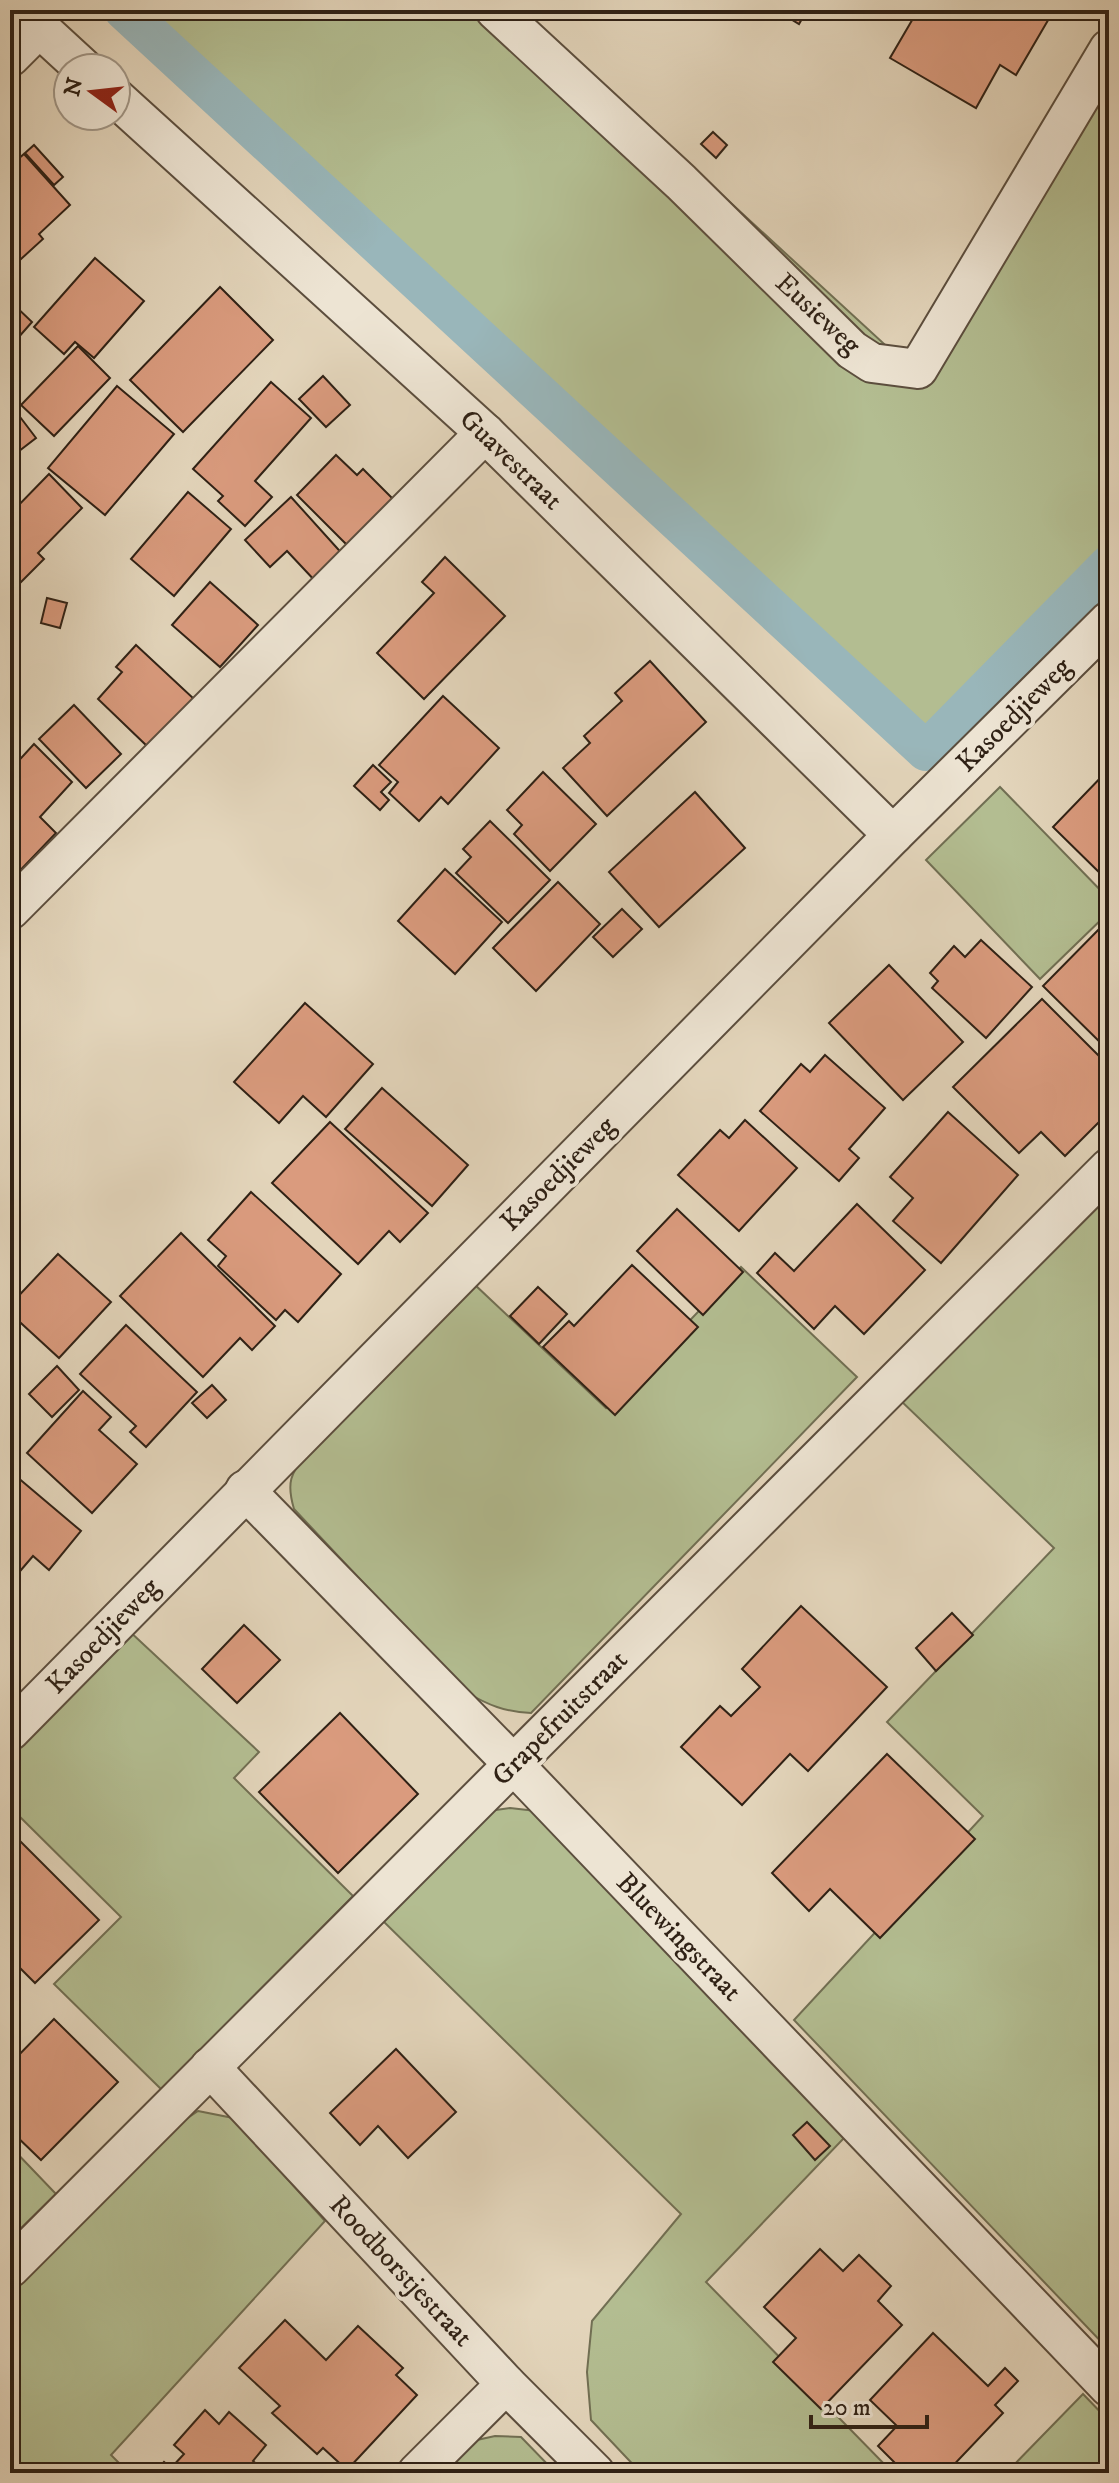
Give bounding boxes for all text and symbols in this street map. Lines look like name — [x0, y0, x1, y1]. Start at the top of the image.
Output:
north arrow — [52, 52, 132, 132]
text: N — [59, 75, 90, 99]
street label: Eusieweg — [768, 266, 868, 363]
street label: Guavestraat — [452, 402, 570, 518]
street label: Kasoedjieweg — [949, 650, 1079, 780]
street label: Kasoedjieweg — [493, 1109, 623, 1239]
street label: Kasoedjieweg — [39, 1570, 167, 1702]
street label: Grapefruitstraat — [485, 1643, 635, 1793]
street label: Bluewingstraat — [609, 1865, 749, 2009]
street label: Roodborstjestraat — [322, 2188, 480, 2354]
scale bar — [811, 2379, 927, 2429]
text: 20 m — [823, 2393, 871, 2423]

